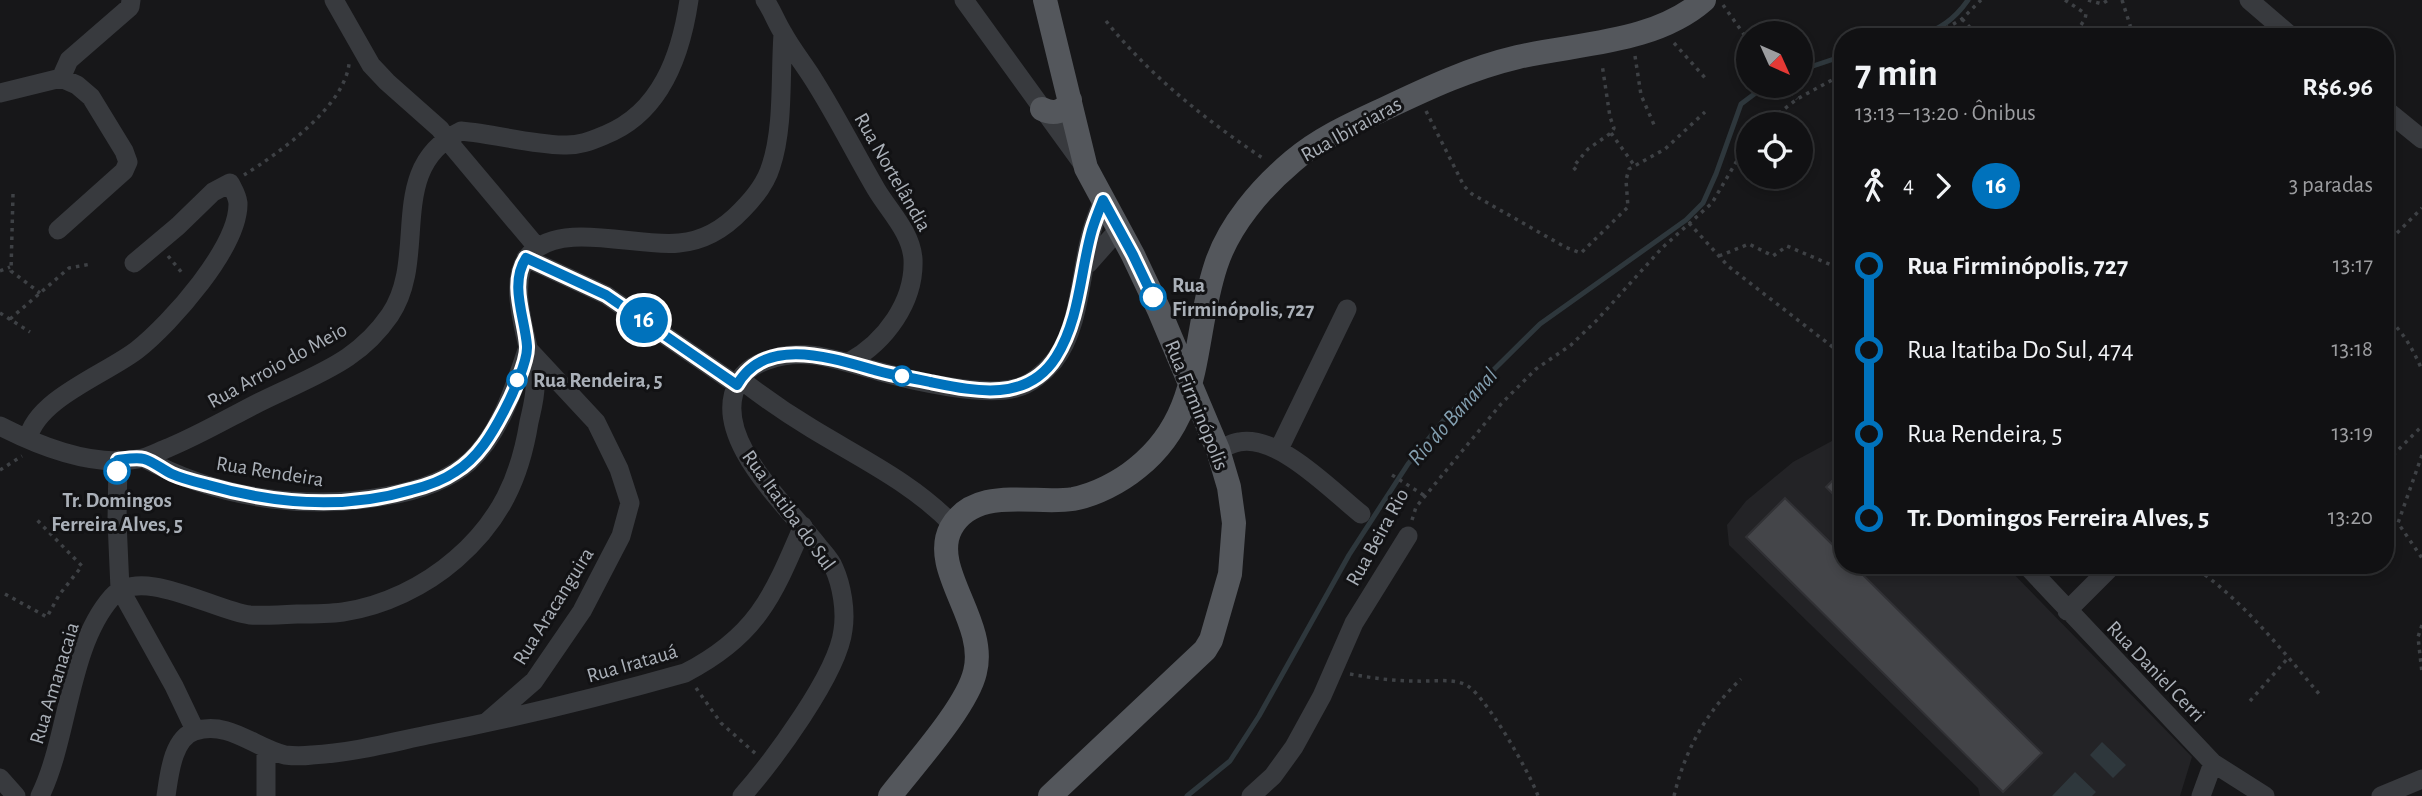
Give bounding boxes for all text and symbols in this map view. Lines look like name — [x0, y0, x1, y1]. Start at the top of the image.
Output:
north arrow — [1736, 21, 1813, 98]
map controls — [1736, 21, 1813, 189]
text: 7 min — [1855, 55, 1938, 93]
text: R$6.96 — [2302, 74, 2373, 100]
street label: Rua Ibiraiaras — [1297, 93, 1405, 166]
text: 13:13 – 13:20 · Ônibus — [1855, 102, 2036, 125]
street label: Rua Nortelândia — [850, 109, 935, 235]
button: locate — [1736, 112, 1813, 189]
icon: walk — [1855, 167, 1893, 205]
icon: forward — [1924, 167, 1962, 205]
text: 4 — [1903, 174, 1914, 197]
text: 16 — [1986, 174, 2006, 198]
text: 3 paradas — [2289, 174, 2373, 197]
text: Rua Firminópolis, 727 — [1907, 253, 2128, 279]
text: 13:17 — [2333, 254, 2373, 277]
place label: Rua Firminópolis, 727 — [1172, 275, 1314, 320]
marker: Rua Firminópolis, 727 — [1140, 284, 1166, 310]
line badge: 16 — [612, 297, 676, 343]
text: 16 — [634, 308, 654, 332]
street label: Rua Arroio do Meio — [204, 319, 350, 412]
street label: Rua Firminópolis — [1161, 337, 1232, 473]
text: Rua Itatiba Do Sul, 474 — [1907, 337, 2134, 363]
text: 13:18 — [2332, 338, 2373, 361]
water label: Rio do Bananal — [1404, 364, 1503, 470]
unlabelled marker — [892, 366, 912, 386]
marker: Rua Rendeira, 5 — [507, 370, 527, 390]
place label: Rua Rendeira, 5 — [533, 370, 663, 391]
text: Rua Rendeira, 5 — [1907, 421, 2062, 447]
text: 13:19 — [2332, 422, 2373, 445]
street label: Rua Itatiba do Sul — [738, 446, 839, 574]
street label: Rua Rendeira — [215, 453, 325, 490]
marker: Tr. Domingos Ferreira Alves, 5 — [104, 458, 130, 484]
street label: Rua Beira Rio — [1342, 485, 1413, 589]
place label: Tr. Domingos Ferreira Alves, 5 — [51, 490, 183, 535]
text: Tr. Domingos Ferreira Alves, 5 — [1907, 505, 2209, 531]
text: 13:20 — [2328, 506, 2373, 529]
street label: Rua Aracanguira — [509, 544, 598, 669]
street label: Rua Daniel Cerri — [2103, 617, 2209, 726]
street label: Rua Amanacaia — [26, 619, 83, 747]
street label: Rua Iratauá — [584, 640, 680, 686]

